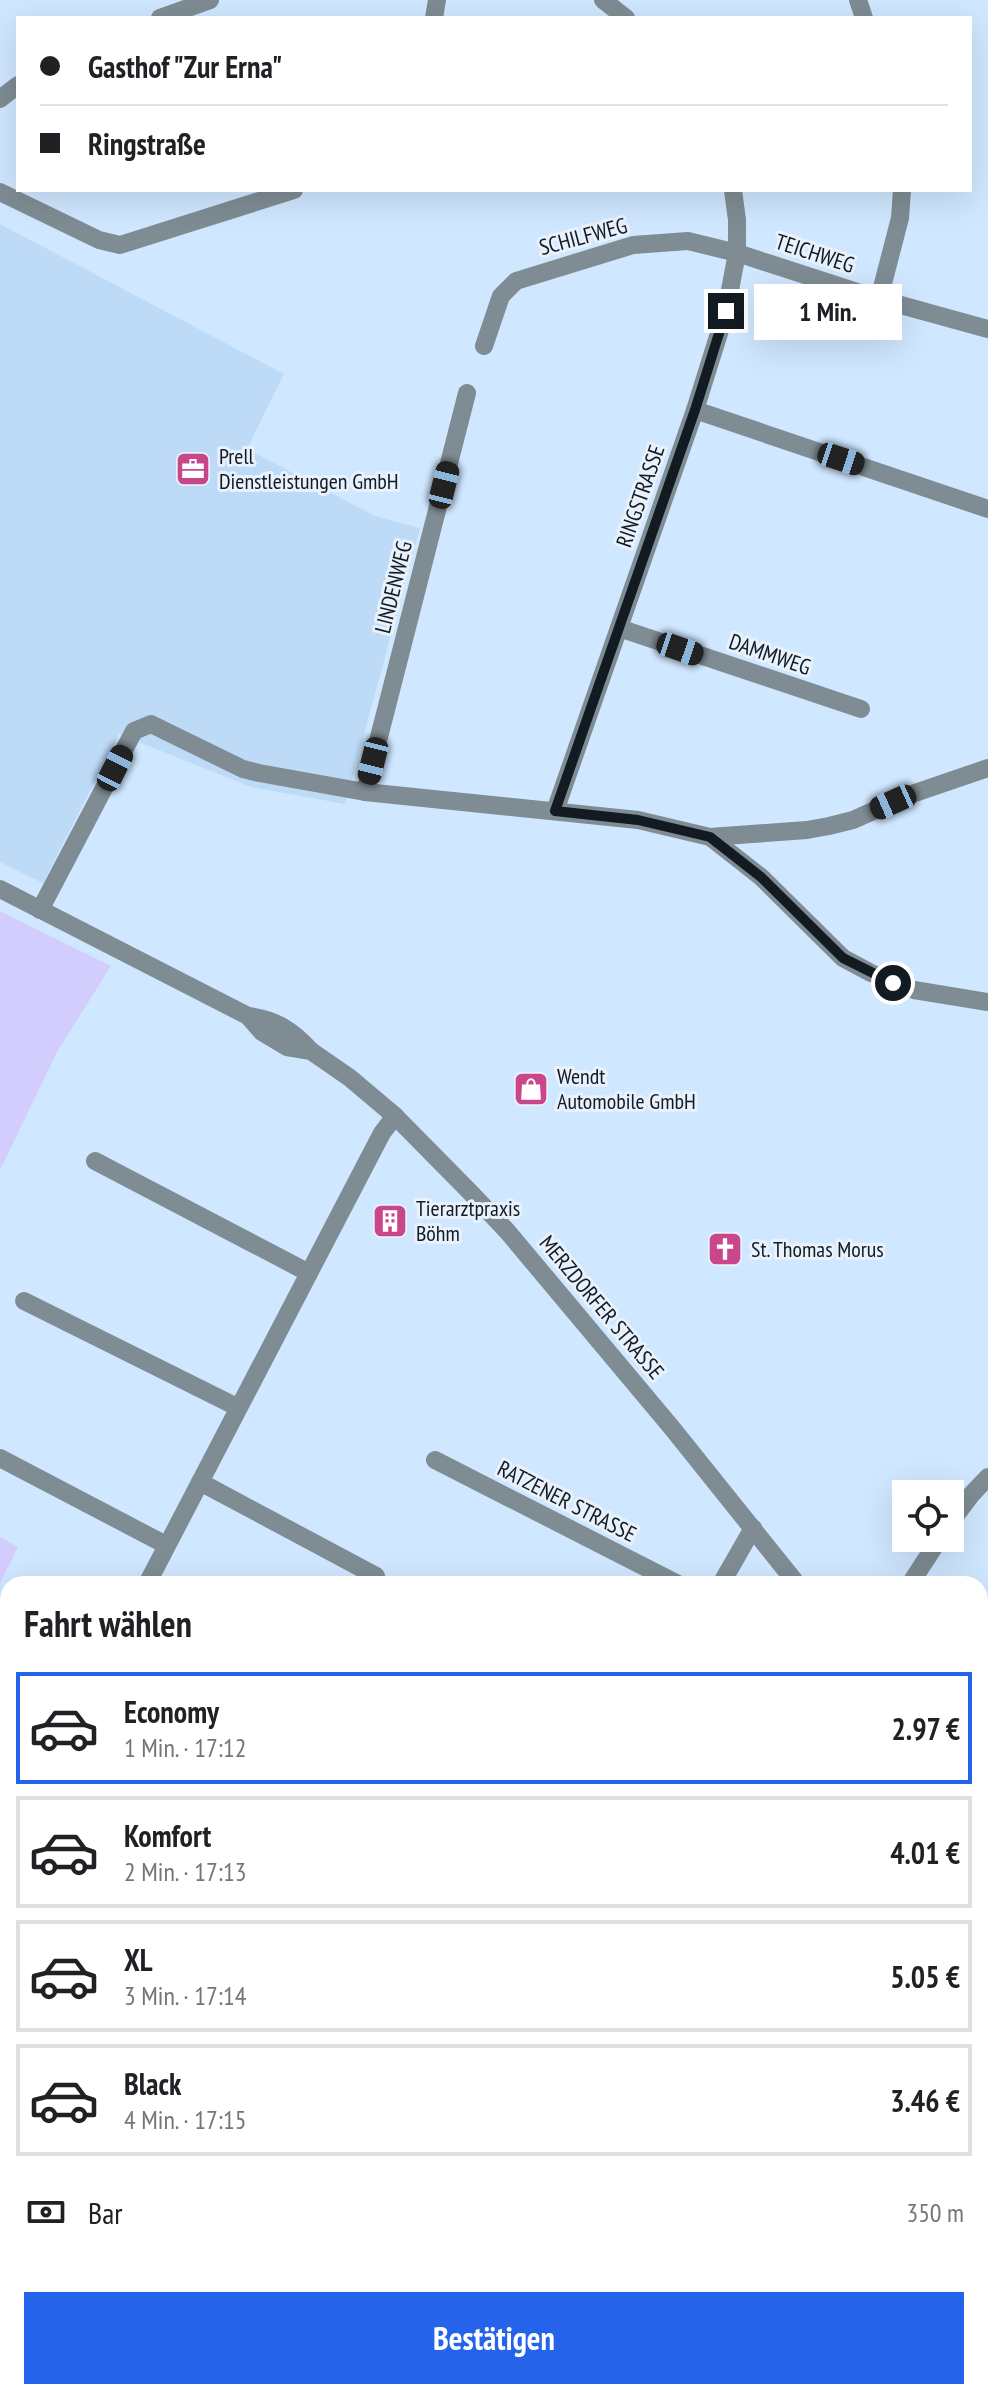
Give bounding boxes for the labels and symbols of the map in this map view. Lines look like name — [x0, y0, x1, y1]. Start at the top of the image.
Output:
street label: SCHILFWEG — [536, 211, 630, 261]
street label: TEICHWEG — [772, 227, 858, 279]
callout: 1 Min. — [754, 283, 902, 339]
route end — [708, 293, 744, 329]
car — [814, 440, 868, 478]
street label: RINGSTRASSE — [609, 441, 671, 551]
place label: Prell Dienstleistungen GmbH — [219, 442, 399, 495]
office icon: Prell Dienstleistungen GmbH — [174, 450, 212, 488]
car — [427, 459, 461, 511]
street label: LINDENWEG — [368, 538, 418, 636]
street label: DAMMWEG — [725, 627, 815, 681]
car — [653, 630, 707, 668]
car — [356, 735, 390, 787]
car — [93, 741, 137, 795]
car — [866, 781, 920, 823]
route start — [875, 965, 911, 1001]
place label: Wendt Automobile GmbH — [557, 1062, 696, 1115]
shop icon: Wendt Automobile GmbH — [512, 1070, 550, 1108]
place label: Tierarztpraxis Böhm — [416, 1194, 520, 1247]
building icon: Tierarztpraxis Böhm — [371, 1202, 409, 1240]
street label: MERZDORFER STRASSE — [534, 1229, 670, 1385]
church icon: St. Thomas Morus — [706, 1230, 744, 1268]
place label: St. Thomas Morus — [751, 1235, 884, 1263]
street label: RATZENER STRASSE — [493, 1454, 641, 1548]

